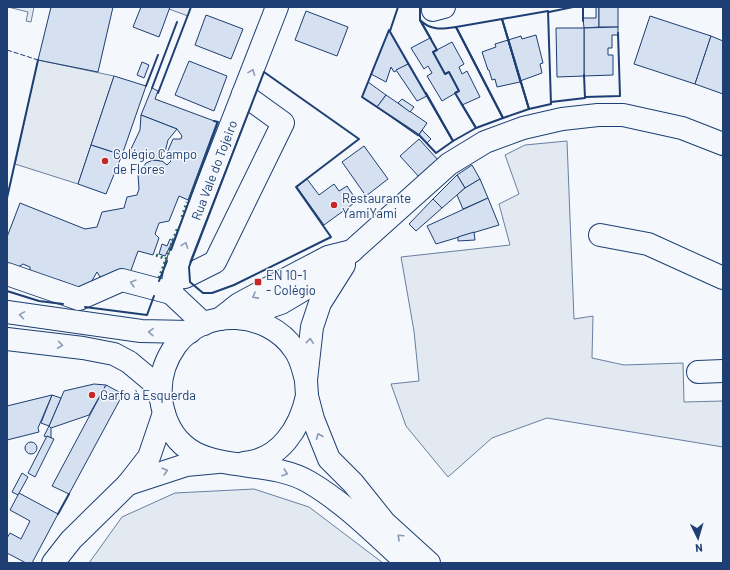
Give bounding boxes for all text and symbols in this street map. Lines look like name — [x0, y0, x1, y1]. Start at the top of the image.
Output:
one-way arrow — [247, 68, 255, 75]
street label: Rua Vale do Tojeiro — [188, 118, 240, 222]
place label: Colégio Campo de Flores — [113, 146, 197, 177]
marker: Colégio Campo de Flores — [100, 156, 110, 166]
place label: Restaurante YamiYami — [342, 190, 411, 221]
marker: Restaurante YamiYami — [329, 200, 339, 210]
one-way arrow — [180, 242, 188, 249]
place label: EN 10-1 - Colégio — [266, 267, 316, 298]
marker: EN 10-1 - Colégio — [253, 277, 263, 287]
one-way arrow — [130, 279, 137, 288]
one-way arrow — [251, 291, 259, 298]
one-way arrow — [19, 311, 25, 320]
one-way arrow — [148, 327, 154, 336]
one-way arrow — [306, 338, 315, 344]
one-way arrow — [57, 340, 63, 349]
place label: Garfo à Esquerda — [100, 387, 196, 403]
marker: Garfo à Esquerda — [87, 390, 97, 400]
one-way arrow — [316, 433, 324, 440]
one-way arrow — [161, 467, 168, 476]
one-way arrow — [281, 469, 288, 477]
north arrow — [678, 518, 718, 558]
one-way arrow — [397, 534, 405, 542]
text: N — [695, 542, 703, 555]

